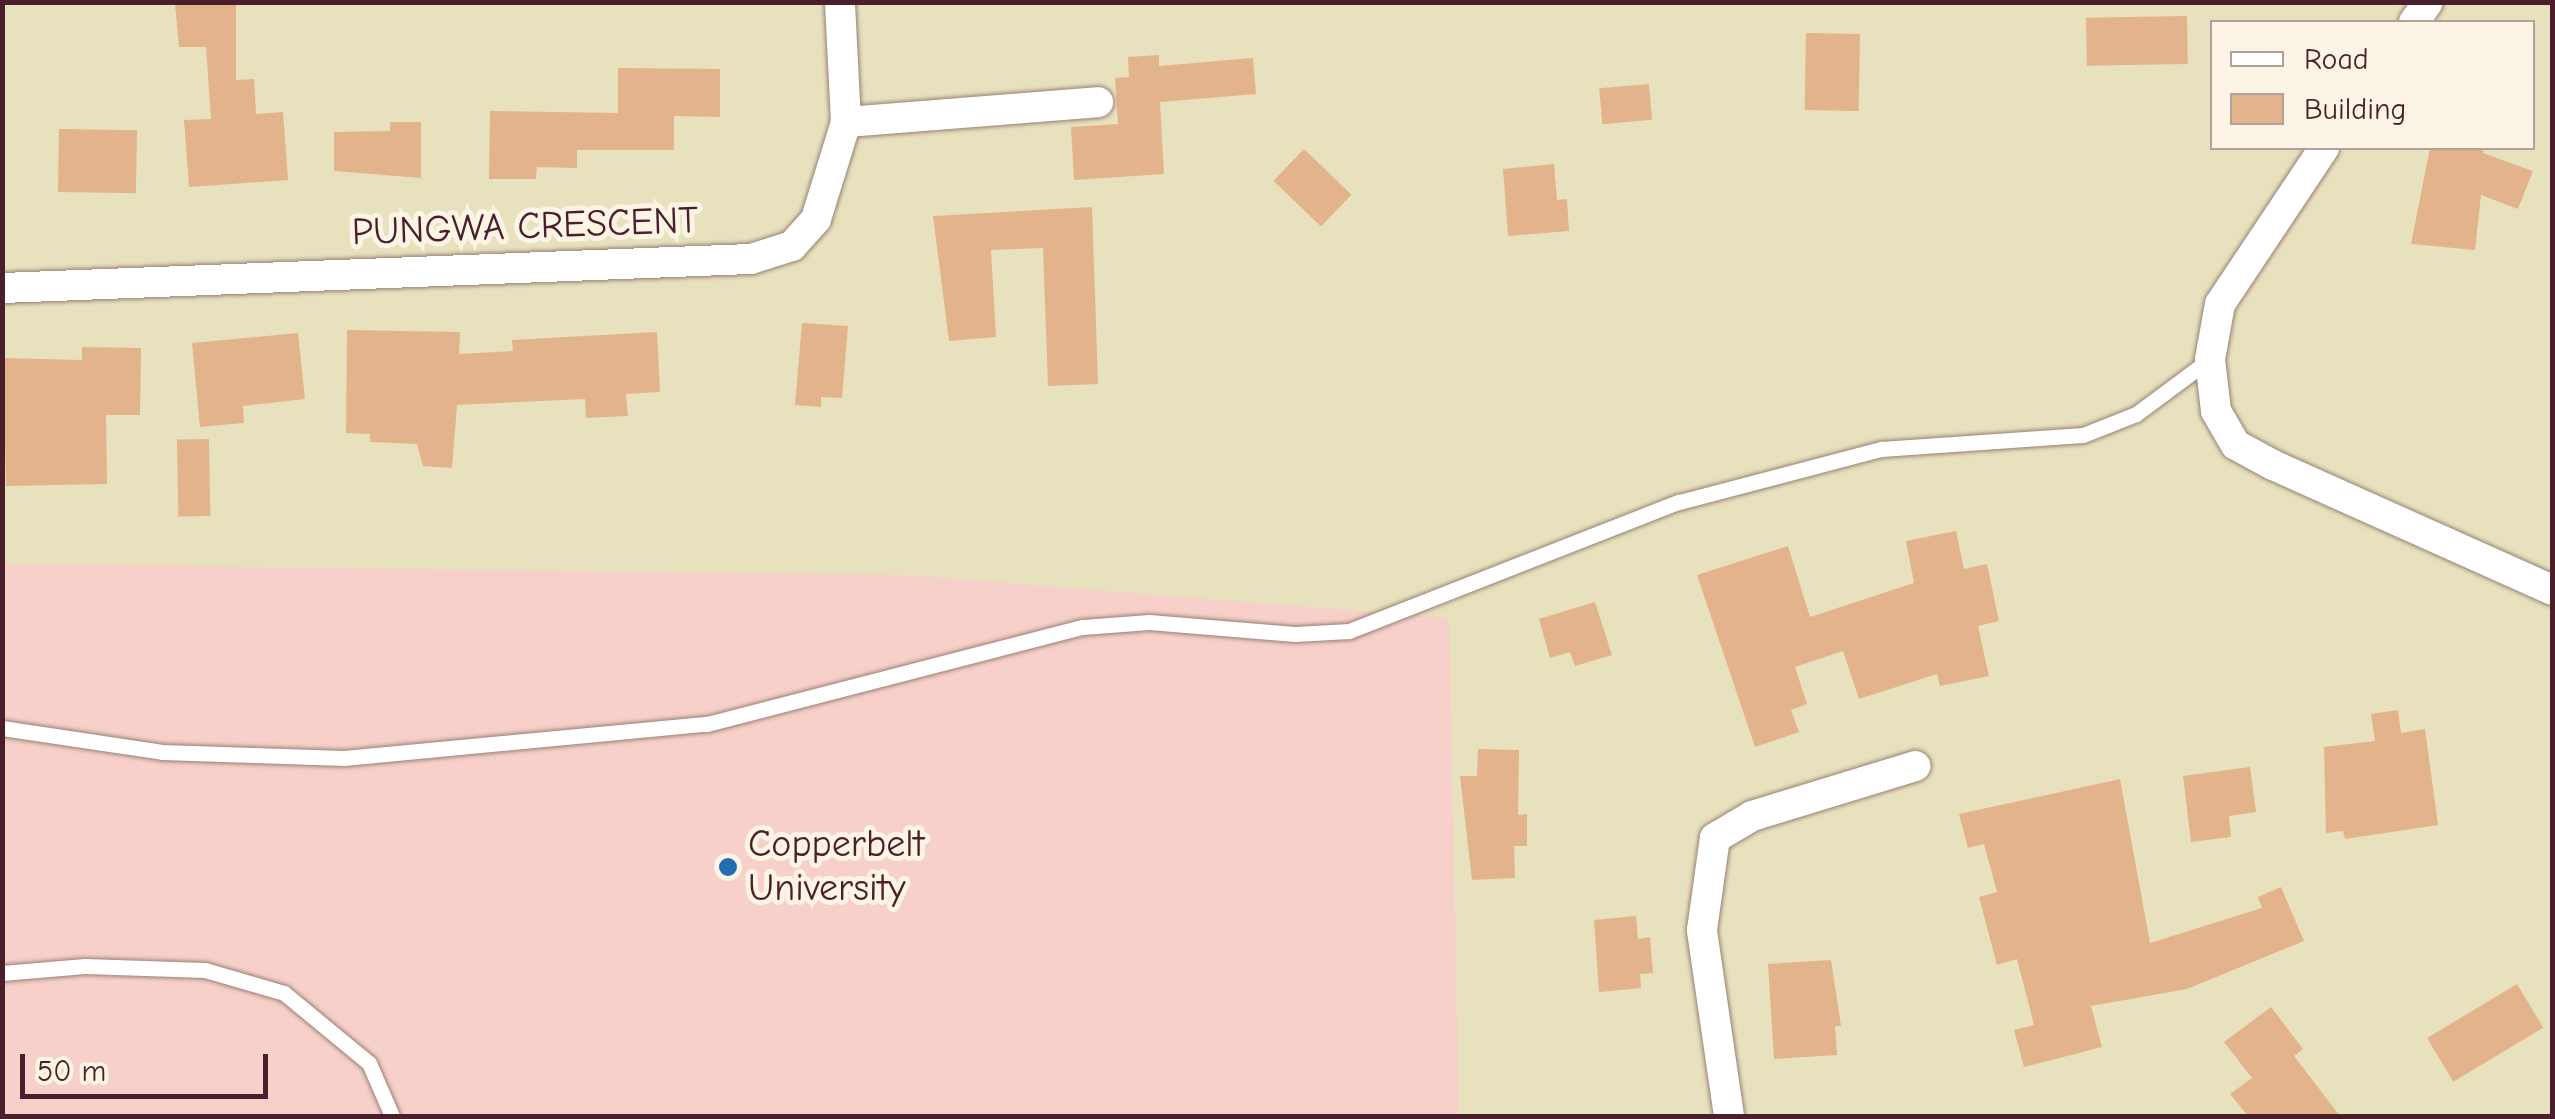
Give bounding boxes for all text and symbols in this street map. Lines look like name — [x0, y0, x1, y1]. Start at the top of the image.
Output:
legend — [2210, 20, 2535, 150]
text: Road — [2304, 42, 2369, 77]
text: Building — [2304, 92, 2407, 127]
street label: PUNGWA CRESCENT — [351, 198, 699, 256]
place label: Copperbelt University — [748, 822, 924, 912]
marker: Copperbelt University — [717, 856, 739, 878]
scale bar — [25, 1034, 272, 1096]
text: 50 m — [37, 1054, 106, 1089]

